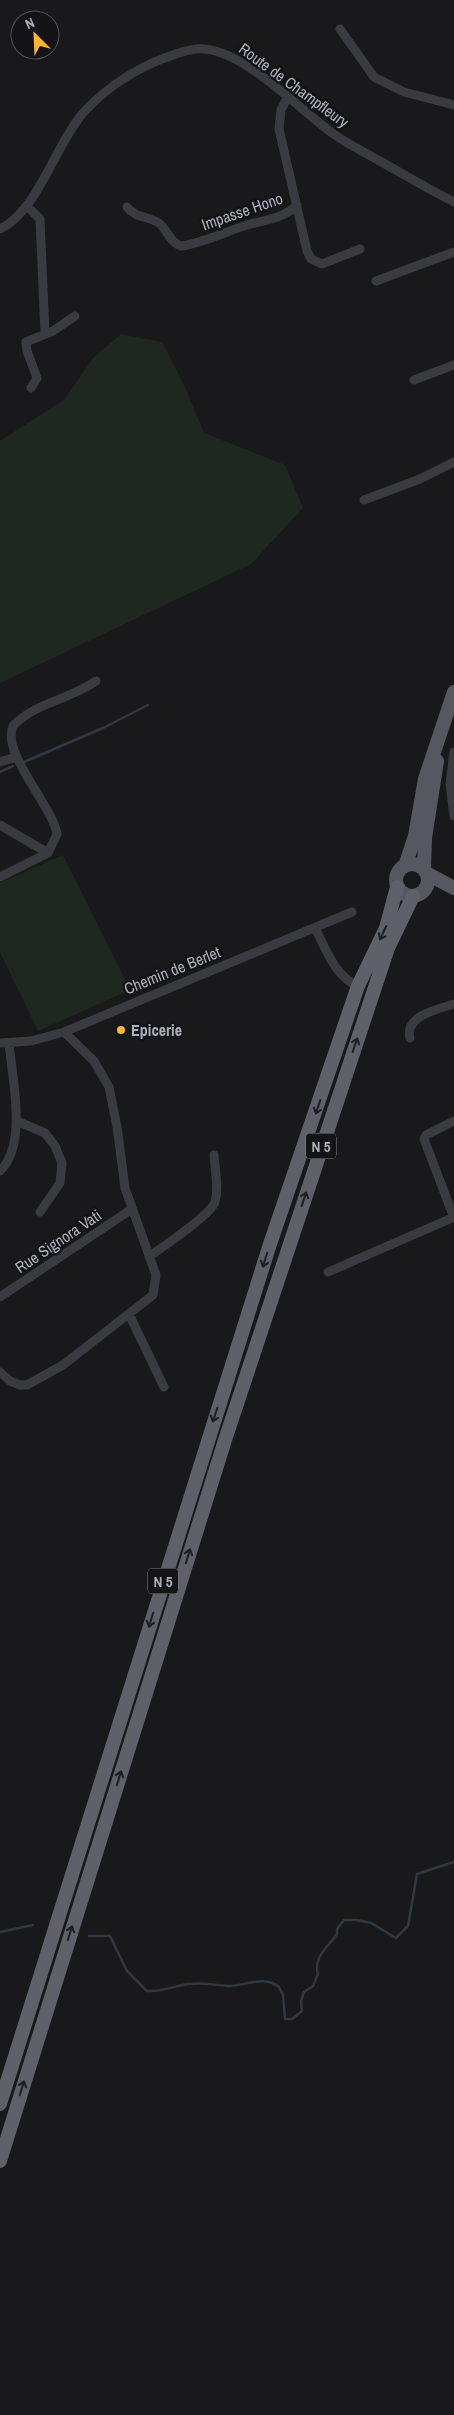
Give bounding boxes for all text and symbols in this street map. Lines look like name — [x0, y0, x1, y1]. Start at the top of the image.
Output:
north arrow — [10, 10, 60, 60]
text: N — [22, 13, 37, 33]
street label: Route de Champfleury — [234, 38, 354, 133]
street label: Impasse Hono — [198, 187, 286, 235]
one-way arrow — [377, 925, 387, 940]
street label: Chemin de Berlet — [121, 941, 224, 999]
place label: Epicerie — [131, 1019, 182, 1041]
marker: Epicerie — [115, 1024, 127, 1036]
one-way arrow — [351, 1038, 360, 1053]
one-way arrow — [313, 1098, 322, 1114]
road number: N 5 — [306, 1134, 336, 1158]
one-way arrow — [299, 1191, 309, 1207]
street label: Rue Signora Vati — [11, 1204, 105, 1278]
one-way arrow — [259, 1252, 269, 1268]
one-way arrow — [210, 1407, 220, 1423]
one-way arrow — [184, 1548, 194, 1564]
road number: N 5 — [148, 1568, 178, 1594]
one-way arrow — [145, 1612, 155, 1628]
one-way arrow — [115, 1770, 124, 1786]
one-way arrow — [66, 1925, 76, 1941]
one-way arrow — [17, 2080, 27, 2096]

